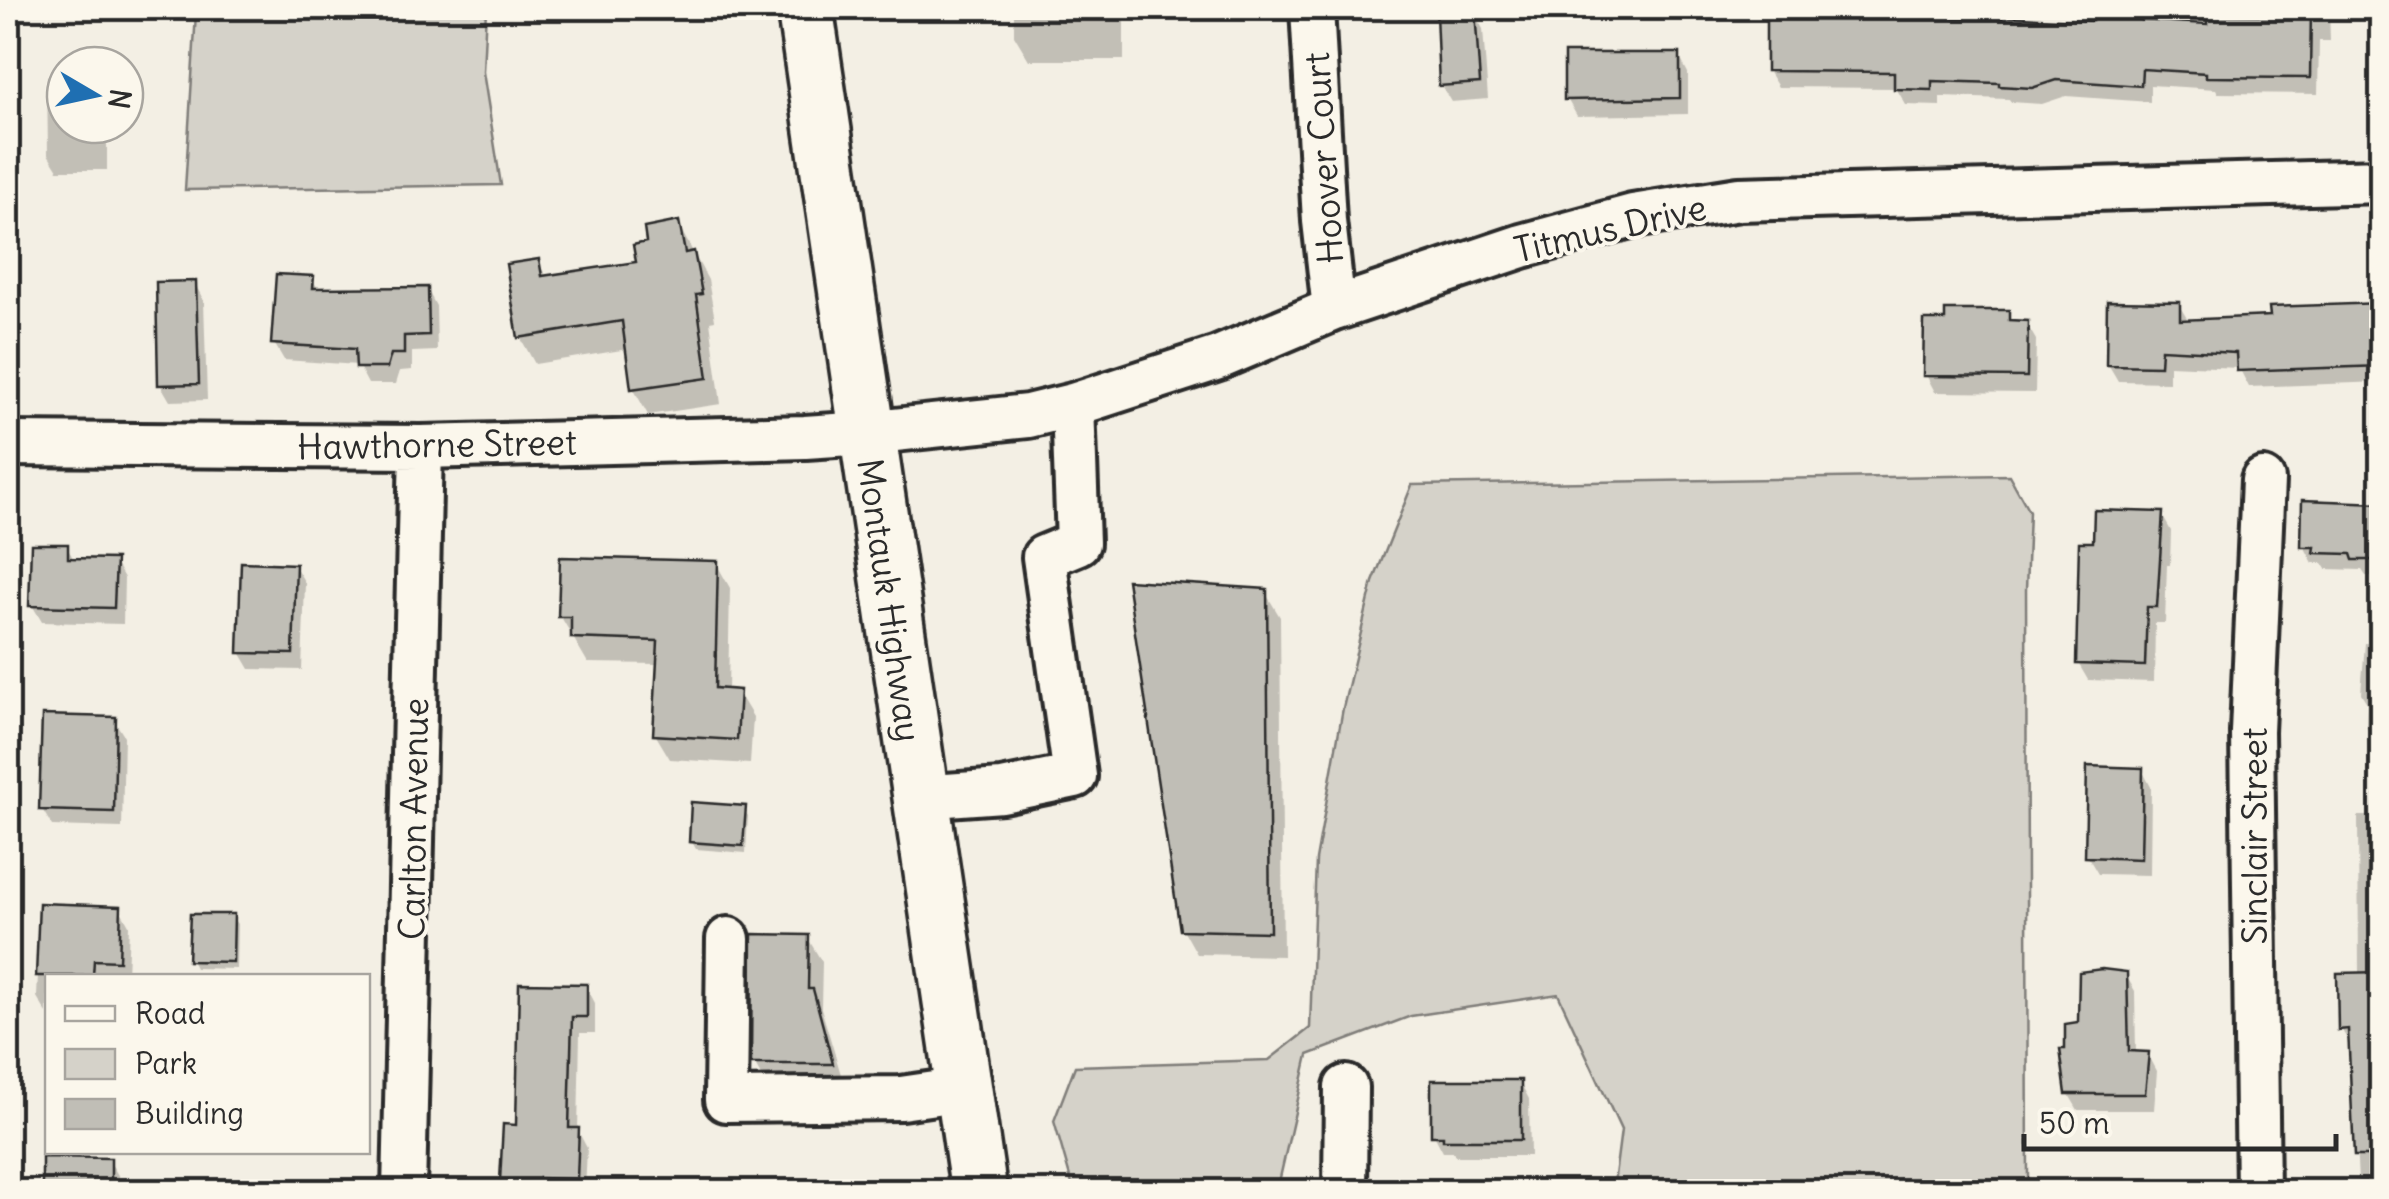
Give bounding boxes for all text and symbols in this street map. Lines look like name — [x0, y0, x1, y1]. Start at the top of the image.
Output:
north arrow — [45, 45, 145, 145]
street label: Hoover Court — [1294, 51, 1352, 265]
text: N — [100, 87, 139, 111]
street label: Titmus Drive — [1510, 185, 1710, 271]
street label: Hawthorne Street — [297, 420, 577, 468]
street label: Montauk Highway — [848, 456, 932, 744]
street label: Carlton Avenue — [389, 698, 437, 940]
street label: Sinclair Street — [2232, 727, 2276, 945]
legend — [45, 974, 370, 1154]
text: Road — [135, 994, 205, 1032]
text: Park — [135, 1044, 197, 1082]
scale bar — [2024, 1089, 2336, 1151]
text: Building — [135, 1094, 244, 1132]
text: 50 m — [2039, 1104, 2109, 1142]

